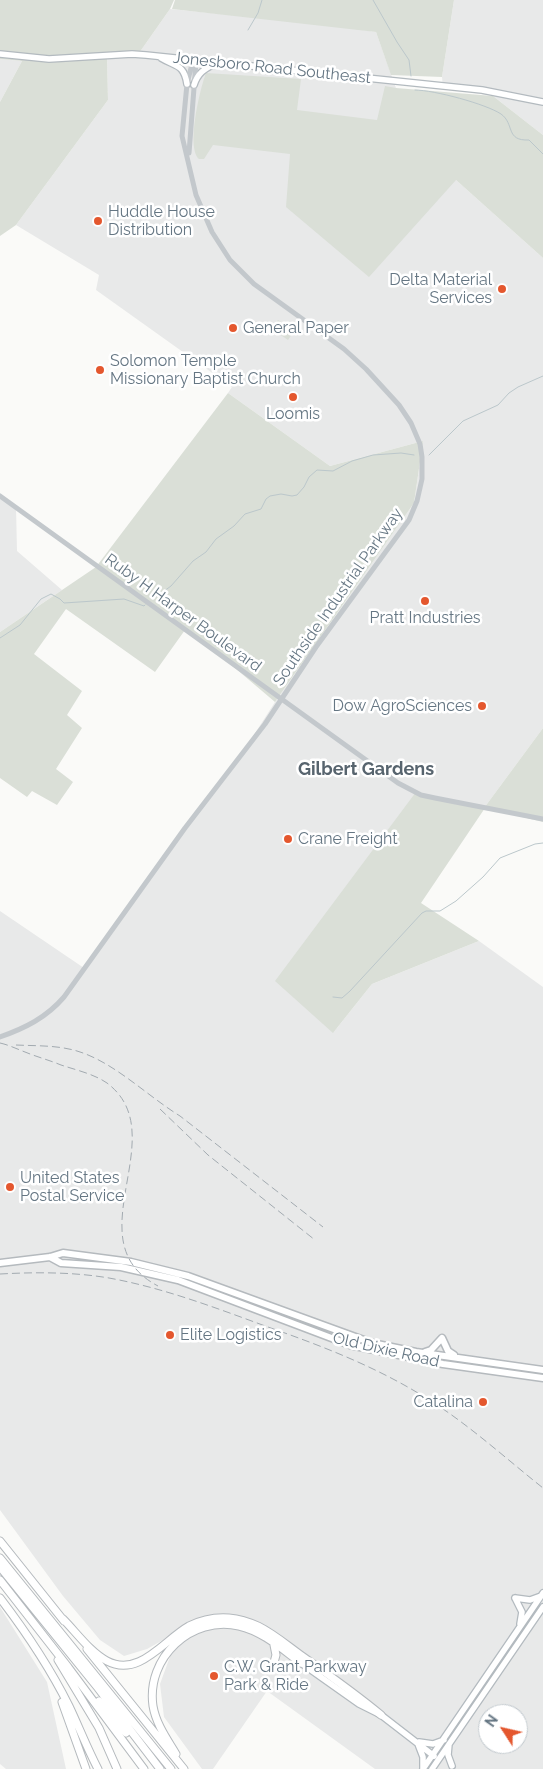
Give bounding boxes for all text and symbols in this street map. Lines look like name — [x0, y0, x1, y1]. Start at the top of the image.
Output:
street label: Jonesboro Road Southeast — [172, 48, 372, 88]
place label: Huddle House Distribution — [108, 202, 215, 240]
marker: Huddle House Distribution — [92, 215, 104, 227]
place label: Delta Material Services — [389, 270, 492, 308]
marker: Delta Material Services — [496, 283, 508, 295]
place label: General Paper — [243, 318, 349, 338]
marker: General Paper — [227, 322, 239, 334]
place label: Solomon Temple Missionary Baptist Church — [110, 351, 301, 389]
marker: Solomon Temple Missionary Baptist Church — [94, 364, 106, 376]
marker: Loomis — [287, 391, 299, 403]
place label: Loomis — [266, 404, 320, 424]
street label: Southside Industrial Parkway — [269, 504, 407, 690]
street label: Ruby H Harper Boulevard — [101, 550, 265, 676]
marker: Pratt Industries — [419, 595, 431, 607]
place label: Pratt Industries — [369, 608, 481, 628]
place label: Dow AgroSciences — [332, 696, 472, 716]
marker: Dow AgroSciences — [476, 700, 488, 712]
district label: Gilbert Gardens — [298, 759, 434, 781]
place label: Crane Freight — [298, 829, 398, 849]
marker: Crane Freight — [282, 833, 294, 845]
place label: United States Postal Service — [20, 1168, 124, 1206]
marker: United States Postal Service — [4, 1181, 16, 1193]
place label: Elite Logistics — [180, 1325, 281, 1345]
street label: Old Dixie Road — [331, 1328, 441, 1372]
marker: Elite Logistics — [164, 1329, 176, 1341]
place label: Catalina — [413, 1392, 473, 1412]
marker: Catalina — [477, 1396, 489, 1408]
place label: C.W. Grant Parkway Park & Ride — [224, 1657, 367, 1695]
marker: C.W. Grant Parkway Park & Ride — [208, 1670, 220, 1682]
north arrow — [478, 1704, 528, 1754]
text: N — [482, 1712, 501, 1730]

